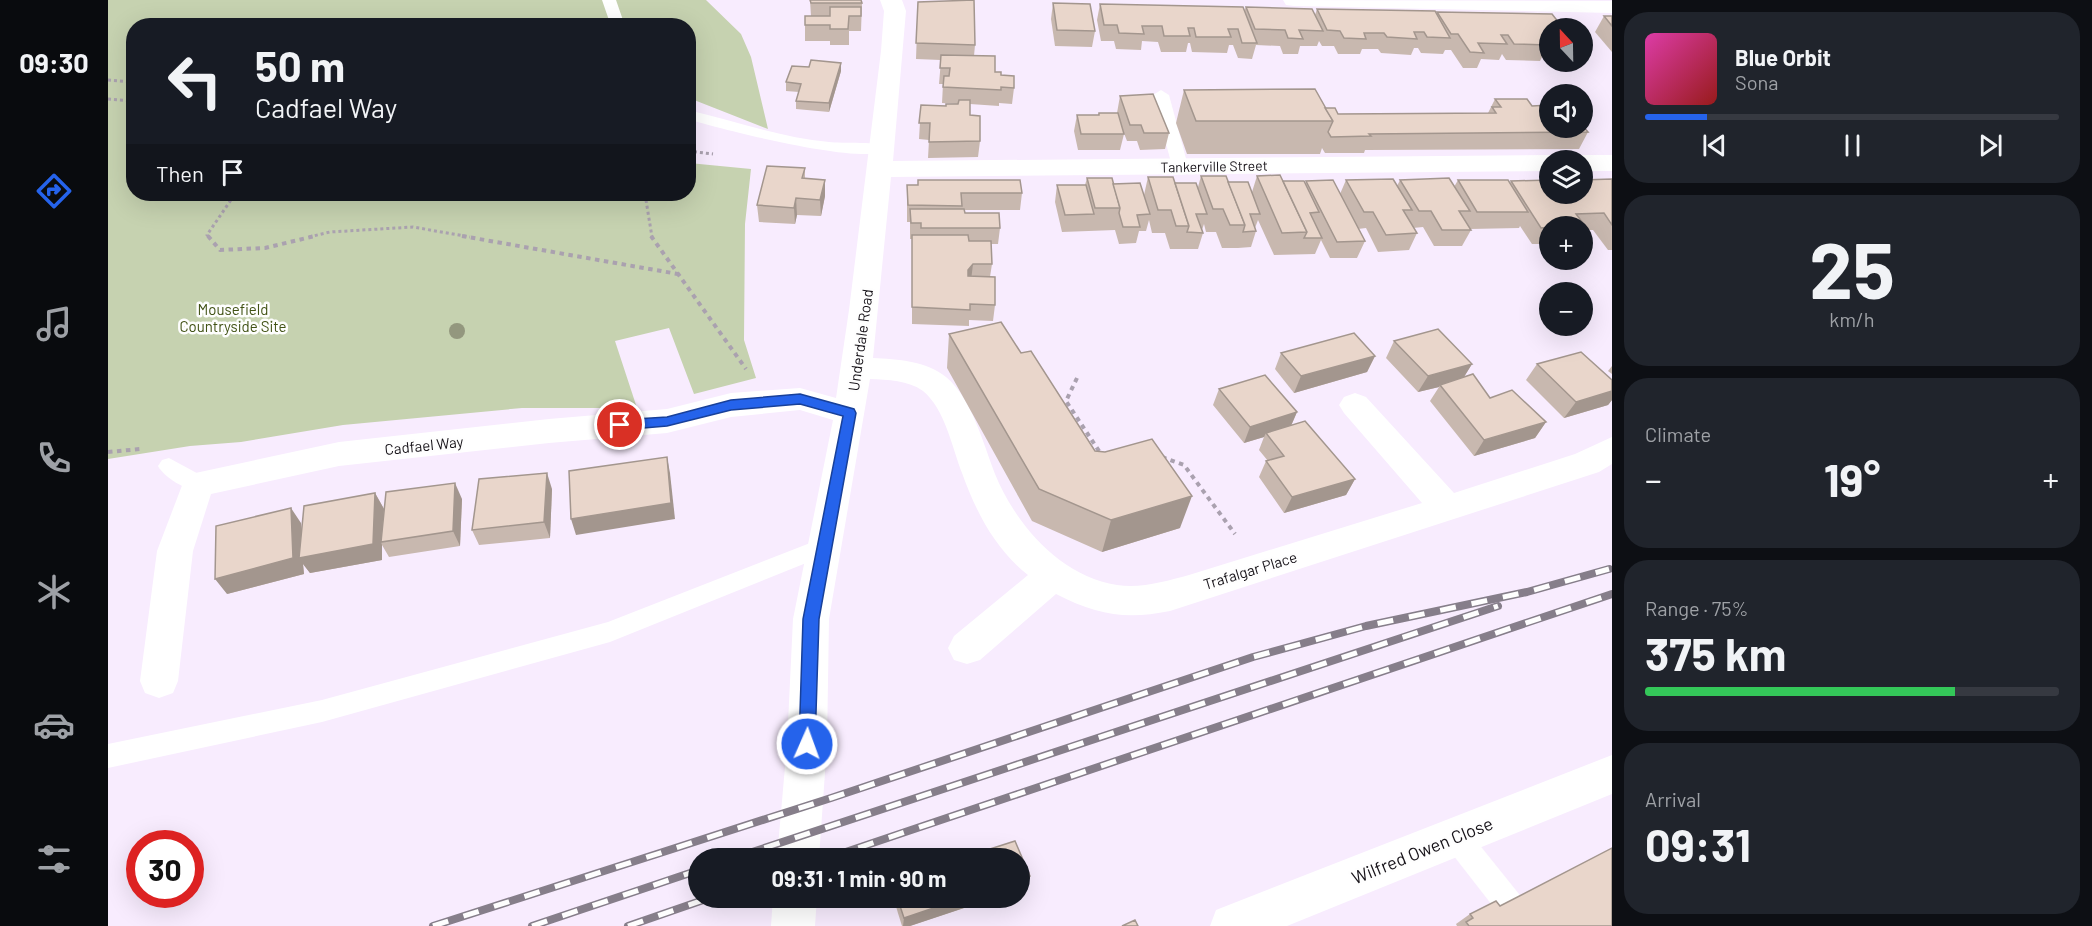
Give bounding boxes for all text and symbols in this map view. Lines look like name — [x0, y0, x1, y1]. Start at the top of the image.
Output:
north arrow — [1539, 18, 1593, 72]
map controls — [1539, 18, 1593, 336]
text: 50 m — [255, 40, 345, 90]
icon: left — [156, 42, 234, 120]
text: Blue Orbit — [1735, 44, 1831, 70]
text: 09:30 — [19, 46, 89, 78]
text: Sona — [1735, 70, 1779, 94]
button: sound — [1539, 84, 1593, 138]
text: Cadfael Way — [255, 91, 397, 123]
icon: previous — [1698, 129, 1731, 162]
icon: pause — [1836, 129, 1869, 162]
icon: next — [1974, 129, 2007, 162]
button: layers — [1539, 150, 1593, 204]
icon: arrive — [216, 156, 249, 189]
street label: Tankerville Street — [1160, 157, 1268, 175]
text: Then — [156, 160, 204, 186]
icon: directions — [33, 170, 75, 212]
button: + — [1539, 216, 1593, 270]
text: 25 — [1809, 221, 1895, 315]
button: − — [1539, 282, 1593, 336]
street label: Underdale Road — [844, 288, 876, 392]
park label: Mousefield Countryside Site — [179, 300, 287, 335]
icon: music — [33, 303, 75, 345]
text: km/h — [1829, 307, 1875, 331]
pin — [594, 399, 645, 450]
icon: arrive — [603, 408, 636, 441]
text: Climate — [1645, 422, 1711, 446]
street label: Cadfael Way — [384, 432, 464, 458]
icon: phone — [33, 437, 75, 479]
text: 19° — [1824, 452, 1880, 506]
text: − — [1645, 459, 1662, 499]
text: + — [2043, 459, 2059, 499]
street label: Trafalgar Place — [1201, 547, 1299, 593]
icon: climate — [33, 571, 75, 613]
text: Range · 75% — [1645, 596, 1749, 620]
text: 375 km — [1645, 626, 1786, 680]
icon: car — [33, 704, 75, 746]
position arrow — [775, 712, 839, 776]
text: Arrival — [1645, 787, 1701, 811]
street label: Wilfred Owen Close — [1348, 812, 1496, 888]
text: 09:31 — [1645, 817, 1751, 871]
speed limit sign: 30 — [126, 830, 204, 908]
icon: filters — [33, 838, 75, 880]
text: 09:31 · 1 min · 90 m — [772, 865, 946, 891]

